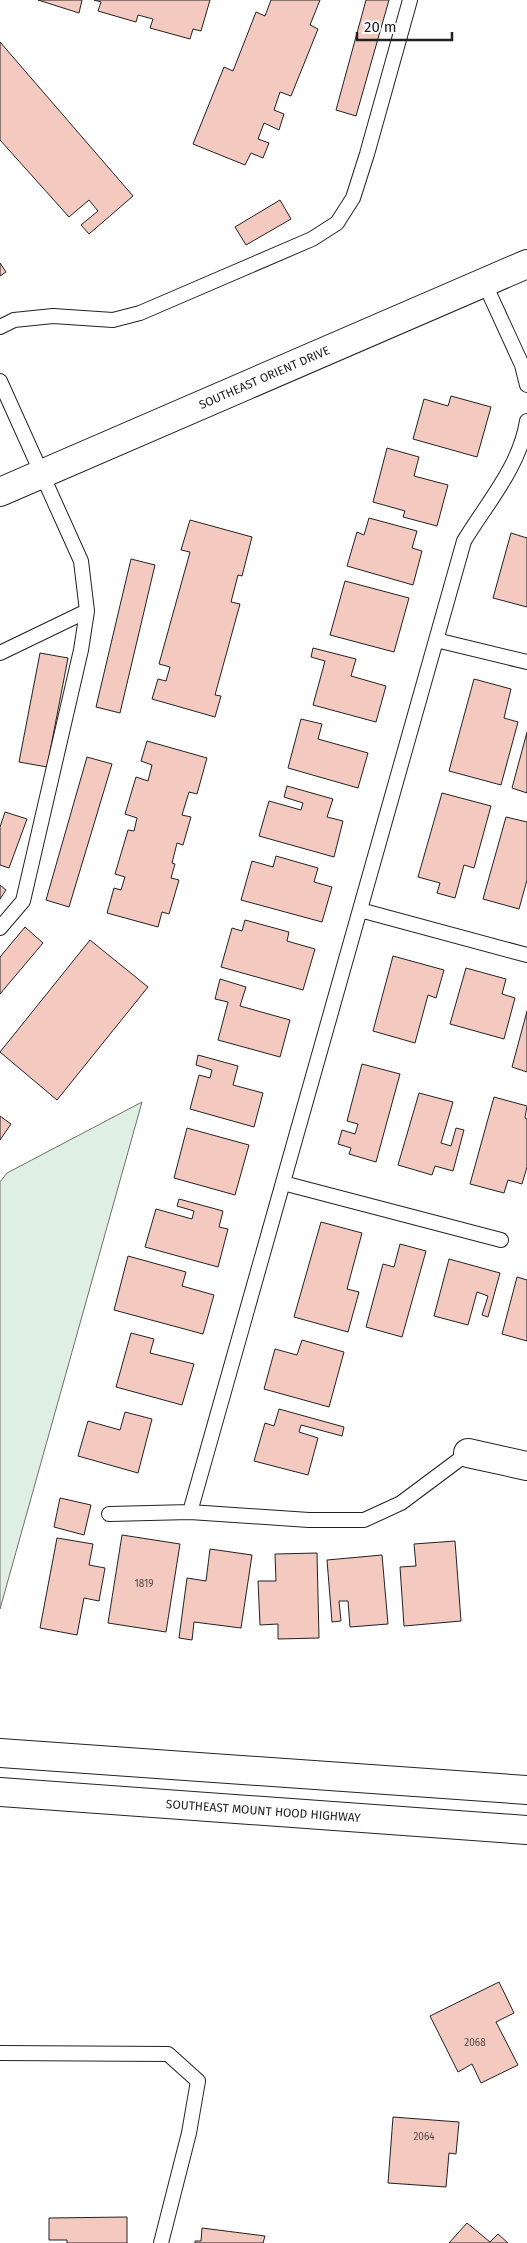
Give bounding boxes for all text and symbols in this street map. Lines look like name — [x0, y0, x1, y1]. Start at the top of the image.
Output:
scale bar — [357, 10, 452, 42]
text: 20 m — [364, 18, 397, 36]
street label: SOUTHEAST ORIENT DRIVE — [197, 343, 332, 412]
house number: 1819 — [134, 1578, 154, 1590]
street label: SOUTHEAST MOUNT HOOD HIGHWAY — [165, 1797, 362, 1825]
house number: 2068 — [464, 2037, 486, 2049]
house number: 2064 — [413, 2131, 435, 2143]

